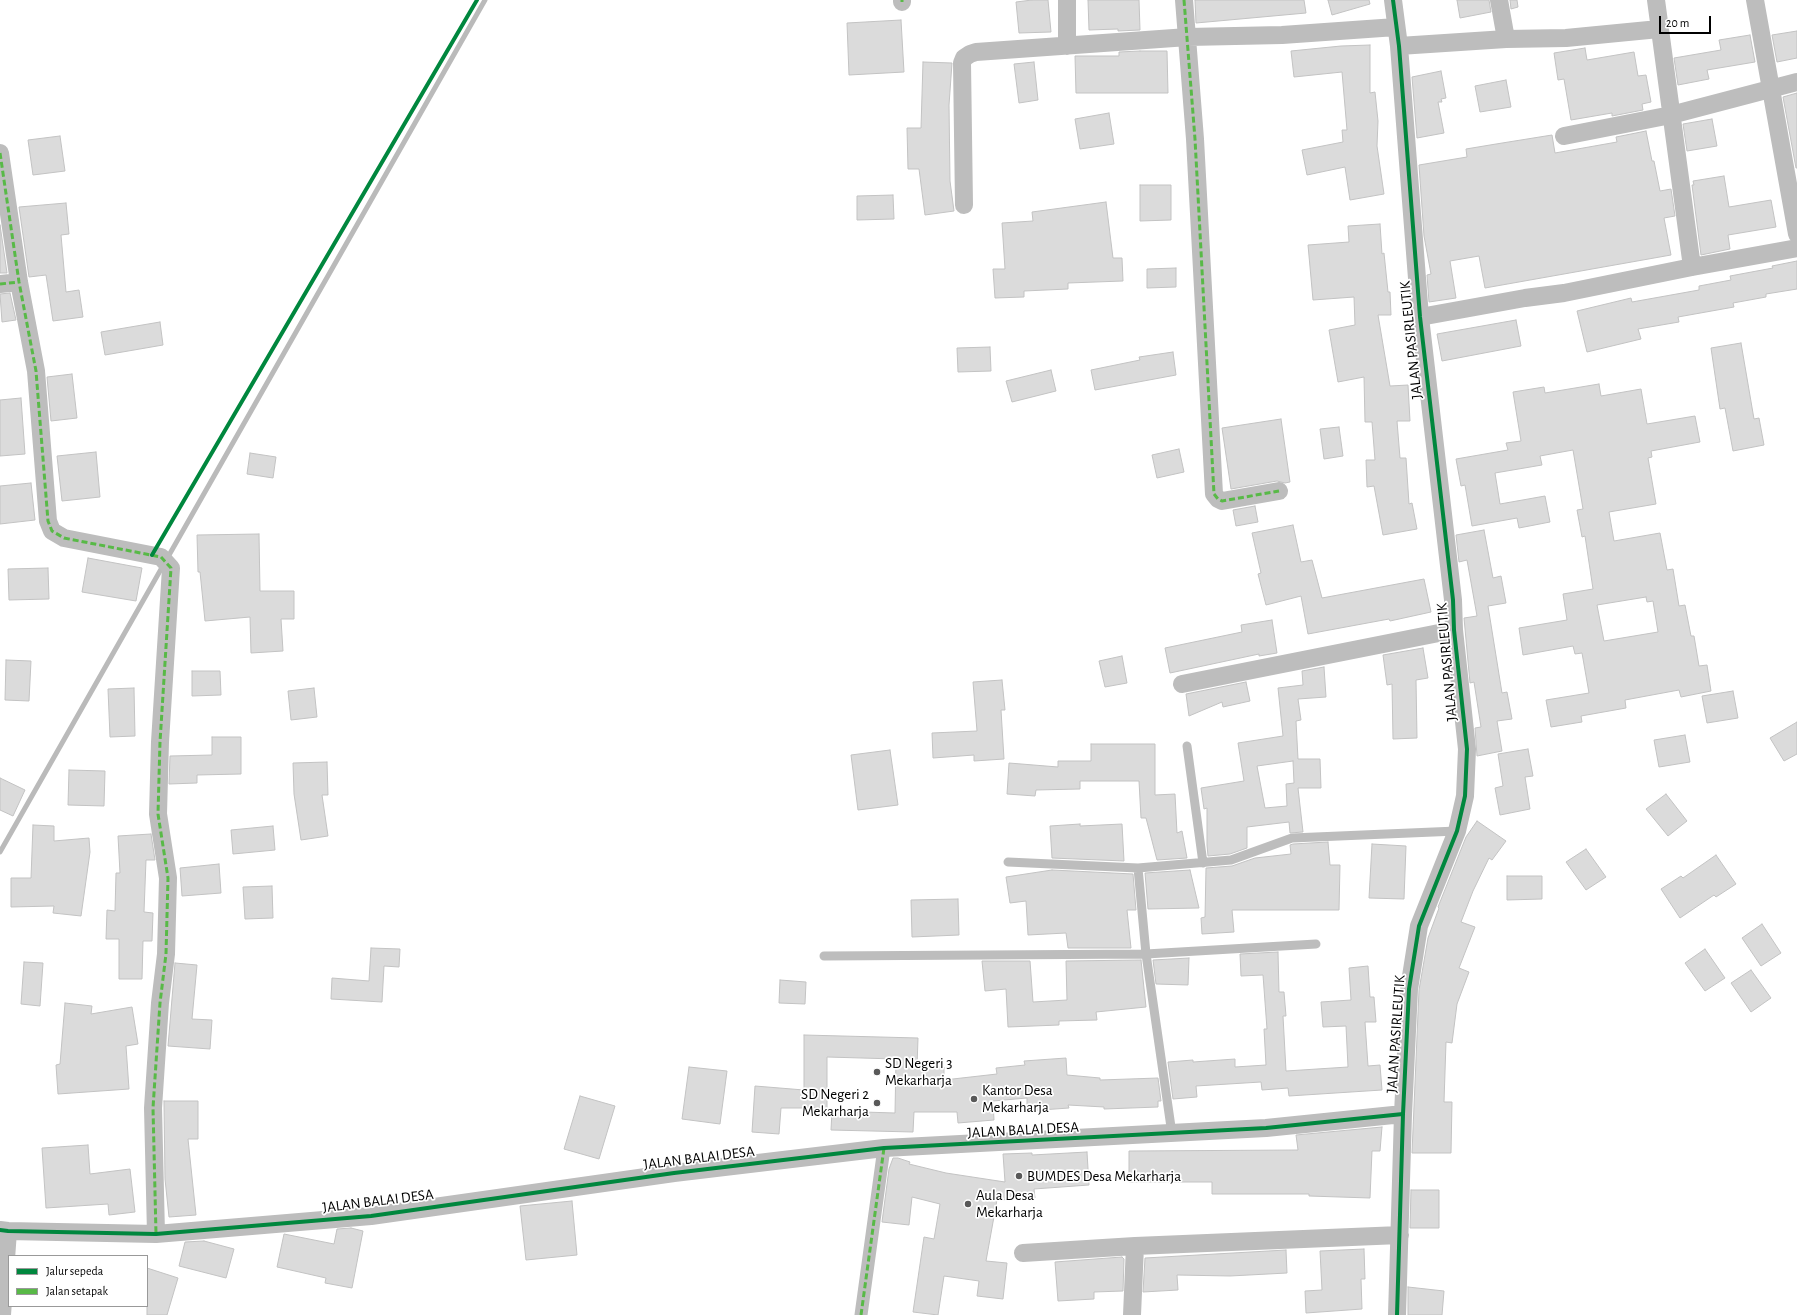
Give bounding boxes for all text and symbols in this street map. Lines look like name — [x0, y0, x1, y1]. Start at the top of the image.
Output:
scale bar — [1661, 8, 1713, 34]
text: 20 m — [1666, 17, 1689, 29]
street label: JALAN PASIRLEUTIK — [1396, 280, 1426, 400]
street label: JALAN PASIRLEUTIK — [1433, 602, 1461, 722]
street label: JALAN PASIRLEUTIK — [1383, 974, 1409, 1094]
place label: SD Negeri 3 Mekarharja — [885, 1054, 952, 1089]
marker: SD Negeri 3 Mekarharja — [872, 1067, 882, 1077]
place label: Kantor Desa Mekarharja — [982, 1081, 1053, 1116]
place label: SD Negeri 2 Mekarharja — [801, 1085, 869, 1120]
marker: Kantor Desa Mekarharja — [969, 1094, 979, 1104]
marker: SD Negeri 2 Mekarharja — [872, 1098, 882, 1108]
street label: JALAN BALAI DESA — [967, 1118, 1079, 1142]
street label: JALAN BALAI DESA — [642, 1142, 756, 1174]
place label: BUMDES Desa Mekarharja — [1027, 1167, 1181, 1185]
marker: BUMDES Desa Mekarharja — [1014, 1171, 1024, 1181]
street label: JALAN BALAI DESA — [321, 1185, 435, 1217]
place label: Aula Desa Mekarharja — [976, 1186, 1043, 1221]
marker: Aula Desa Mekarharja — [963, 1199, 973, 1209]
legend — [8, 1255, 148, 1307]
text: Jalur sepeda — [46, 1265, 103, 1277]
text: Jalan setapak — [46, 1285, 108, 1297]

